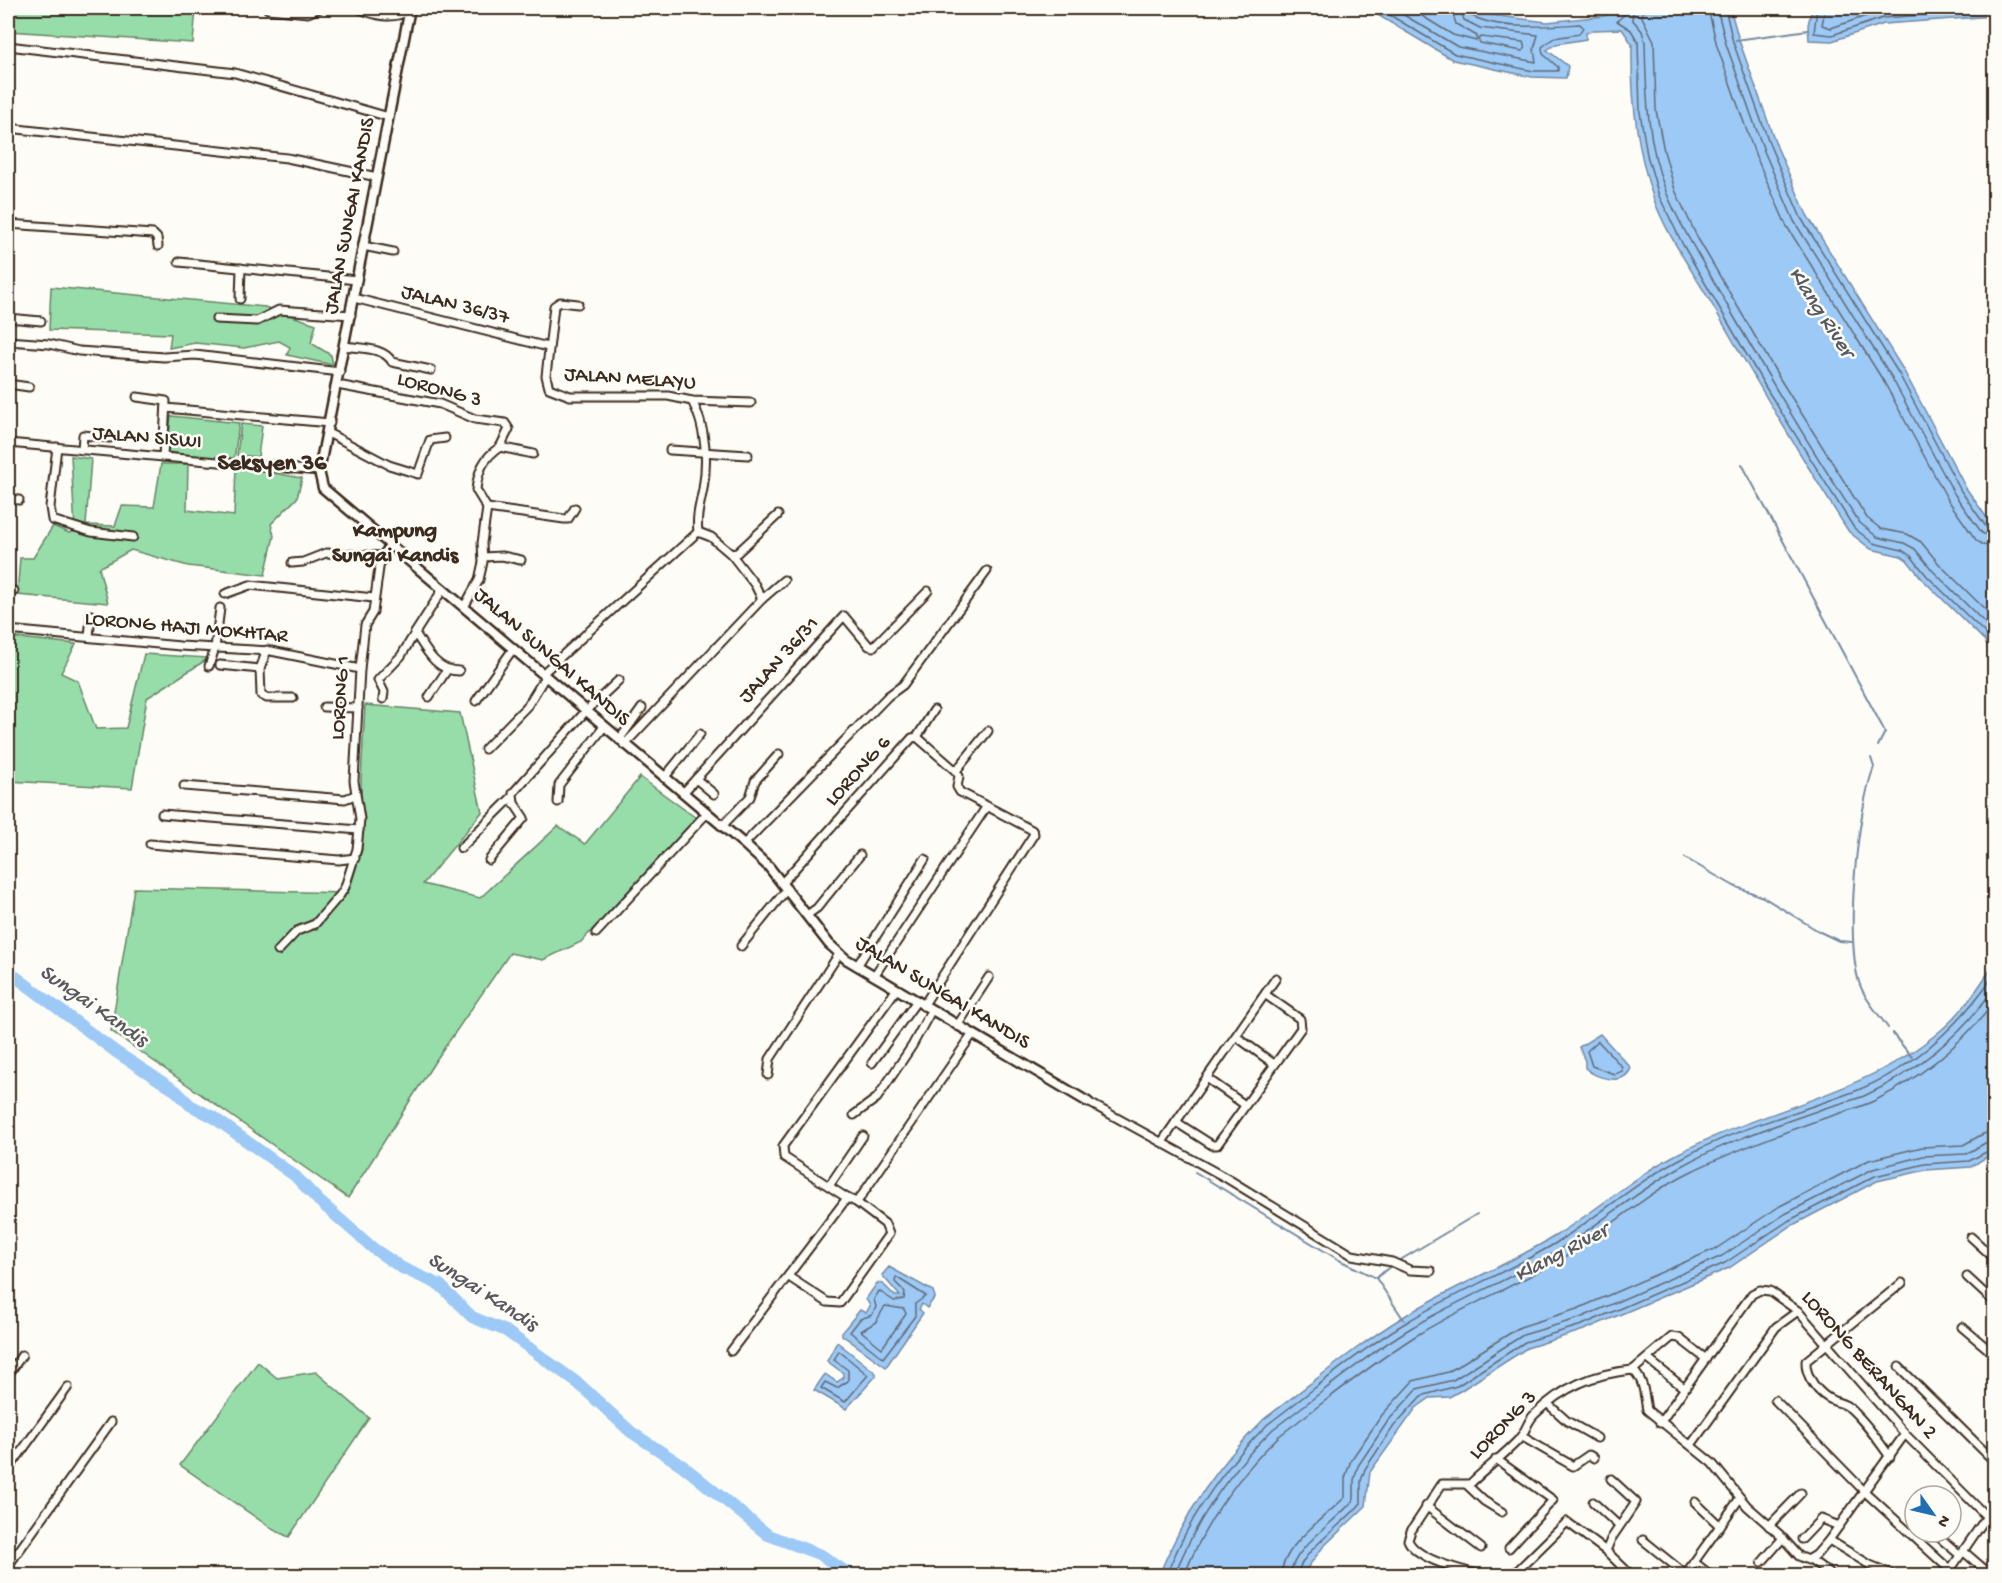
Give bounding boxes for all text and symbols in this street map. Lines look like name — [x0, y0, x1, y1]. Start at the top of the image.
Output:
street label: JALAN SUNGAI KANDIS — [320, 115, 382, 316]
water label: Klang River — [1781, 263, 1861, 367]
street label: JALAN 36/37 — [398, 280, 513, 332]
street label: JALAN MELAYU — [563, 363, 697, 397]
street label: LORONG 3 — [394, 368, 484, 414]
street label: JALAN SISWI — [91, 422, 203, 456]
district label: Seksyen 36 — [218, 450, 327, 479]
district label: Kampung Sungai Kandis — [332, 519, 460, 570]
street label: JALAN SUNGAI KANDIS — [467, 583, 635, 733]
street label: LORONG HAJI MOKHTAR — [83, 608, 290, 650]
street label: JALAN 36/31 — [734, 612, 826, 710]
street label: LORONG 1 — [327, 655, 357, 741]
street label: LORONG 6 — [821, 731, 897, 813]
street label: JALAN SUNGAI KANDIS — [850, 932, 1034, 1056]
water label: Sungai Kandis — [34, 960, 154, 1055]
water label: Klang River — [1511, 1216, 1617, 1290]
water label: Sungai Kandis — [422, 1248, 544, 1339]
street label: LORONG BERANGAN 2 — [1795, 1286, 1941, 1446]
street label: LORONG 3 — [1465, 1386, 1543, 1466]
north arrow — [1903, 1484, 1963, 1544]
text: N — [1931, 1511, 1953, 1531]

